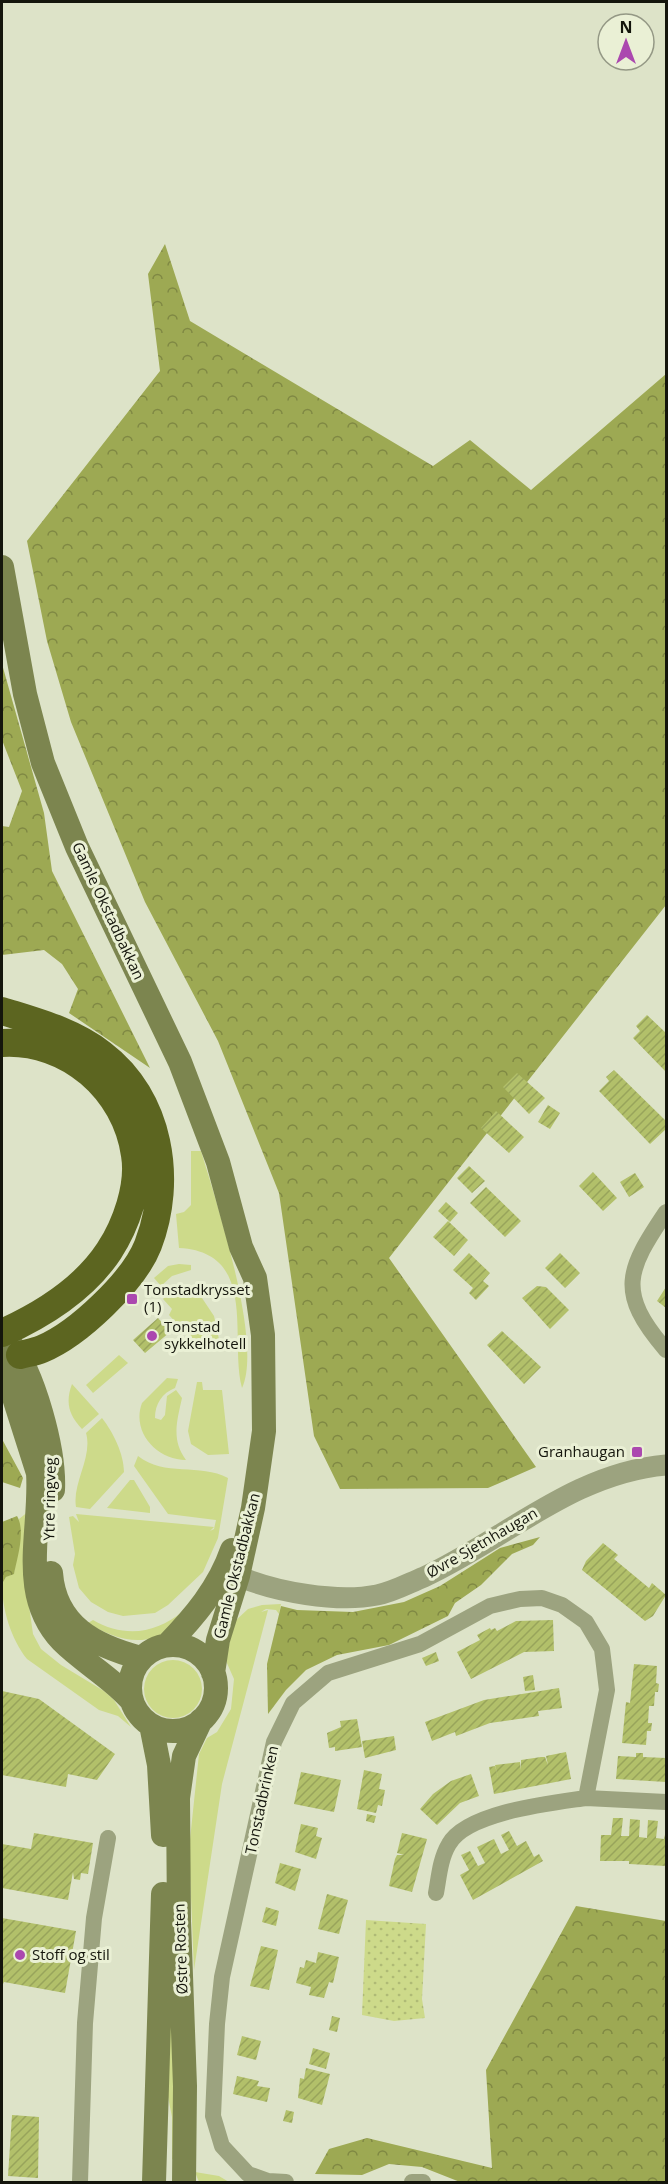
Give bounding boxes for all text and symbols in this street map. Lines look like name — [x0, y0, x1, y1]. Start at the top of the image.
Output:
north arrow — [596, 12, 656, 72]
text: N — [619, 16, 633, 38]
street label: Gamle Okstadbakkan — [68, 839, 150, 983]
place label: Tonstadkrysset (1) — [144, 1279, 250, 1316]
marker: Tonstadkrysset (1) — [125, 1292, 139, 1306]
place label: Tonstad sykkelhotell — [164, 1316, 246, 1353]
marker: Tonstad sykkelhotell — [145, 1329, 159, 1343]
place label: Granhaugan — [538, 1441, 625, 1461]
marker: Granhaugan — [630, 1445, 644, 1459]
street label: Ytre ringveg — [38, 1457, 60, 1541]
street label: Gamle Okstadbakkan — [208, 1491, 264, 1641]
street label: Øvre Sjetnhaugan — [422, 1502, 541, 1582]
street label: Tonstadbrinken — [240, 1744, 282, 1856]
street label: Østre Rosten — [168, 1903, 192, 1995]
place label: Stoff og stil — [32, 1944, 110, 1964]
marker: Stoff og stil — [13, 1948, 27, 1962]

